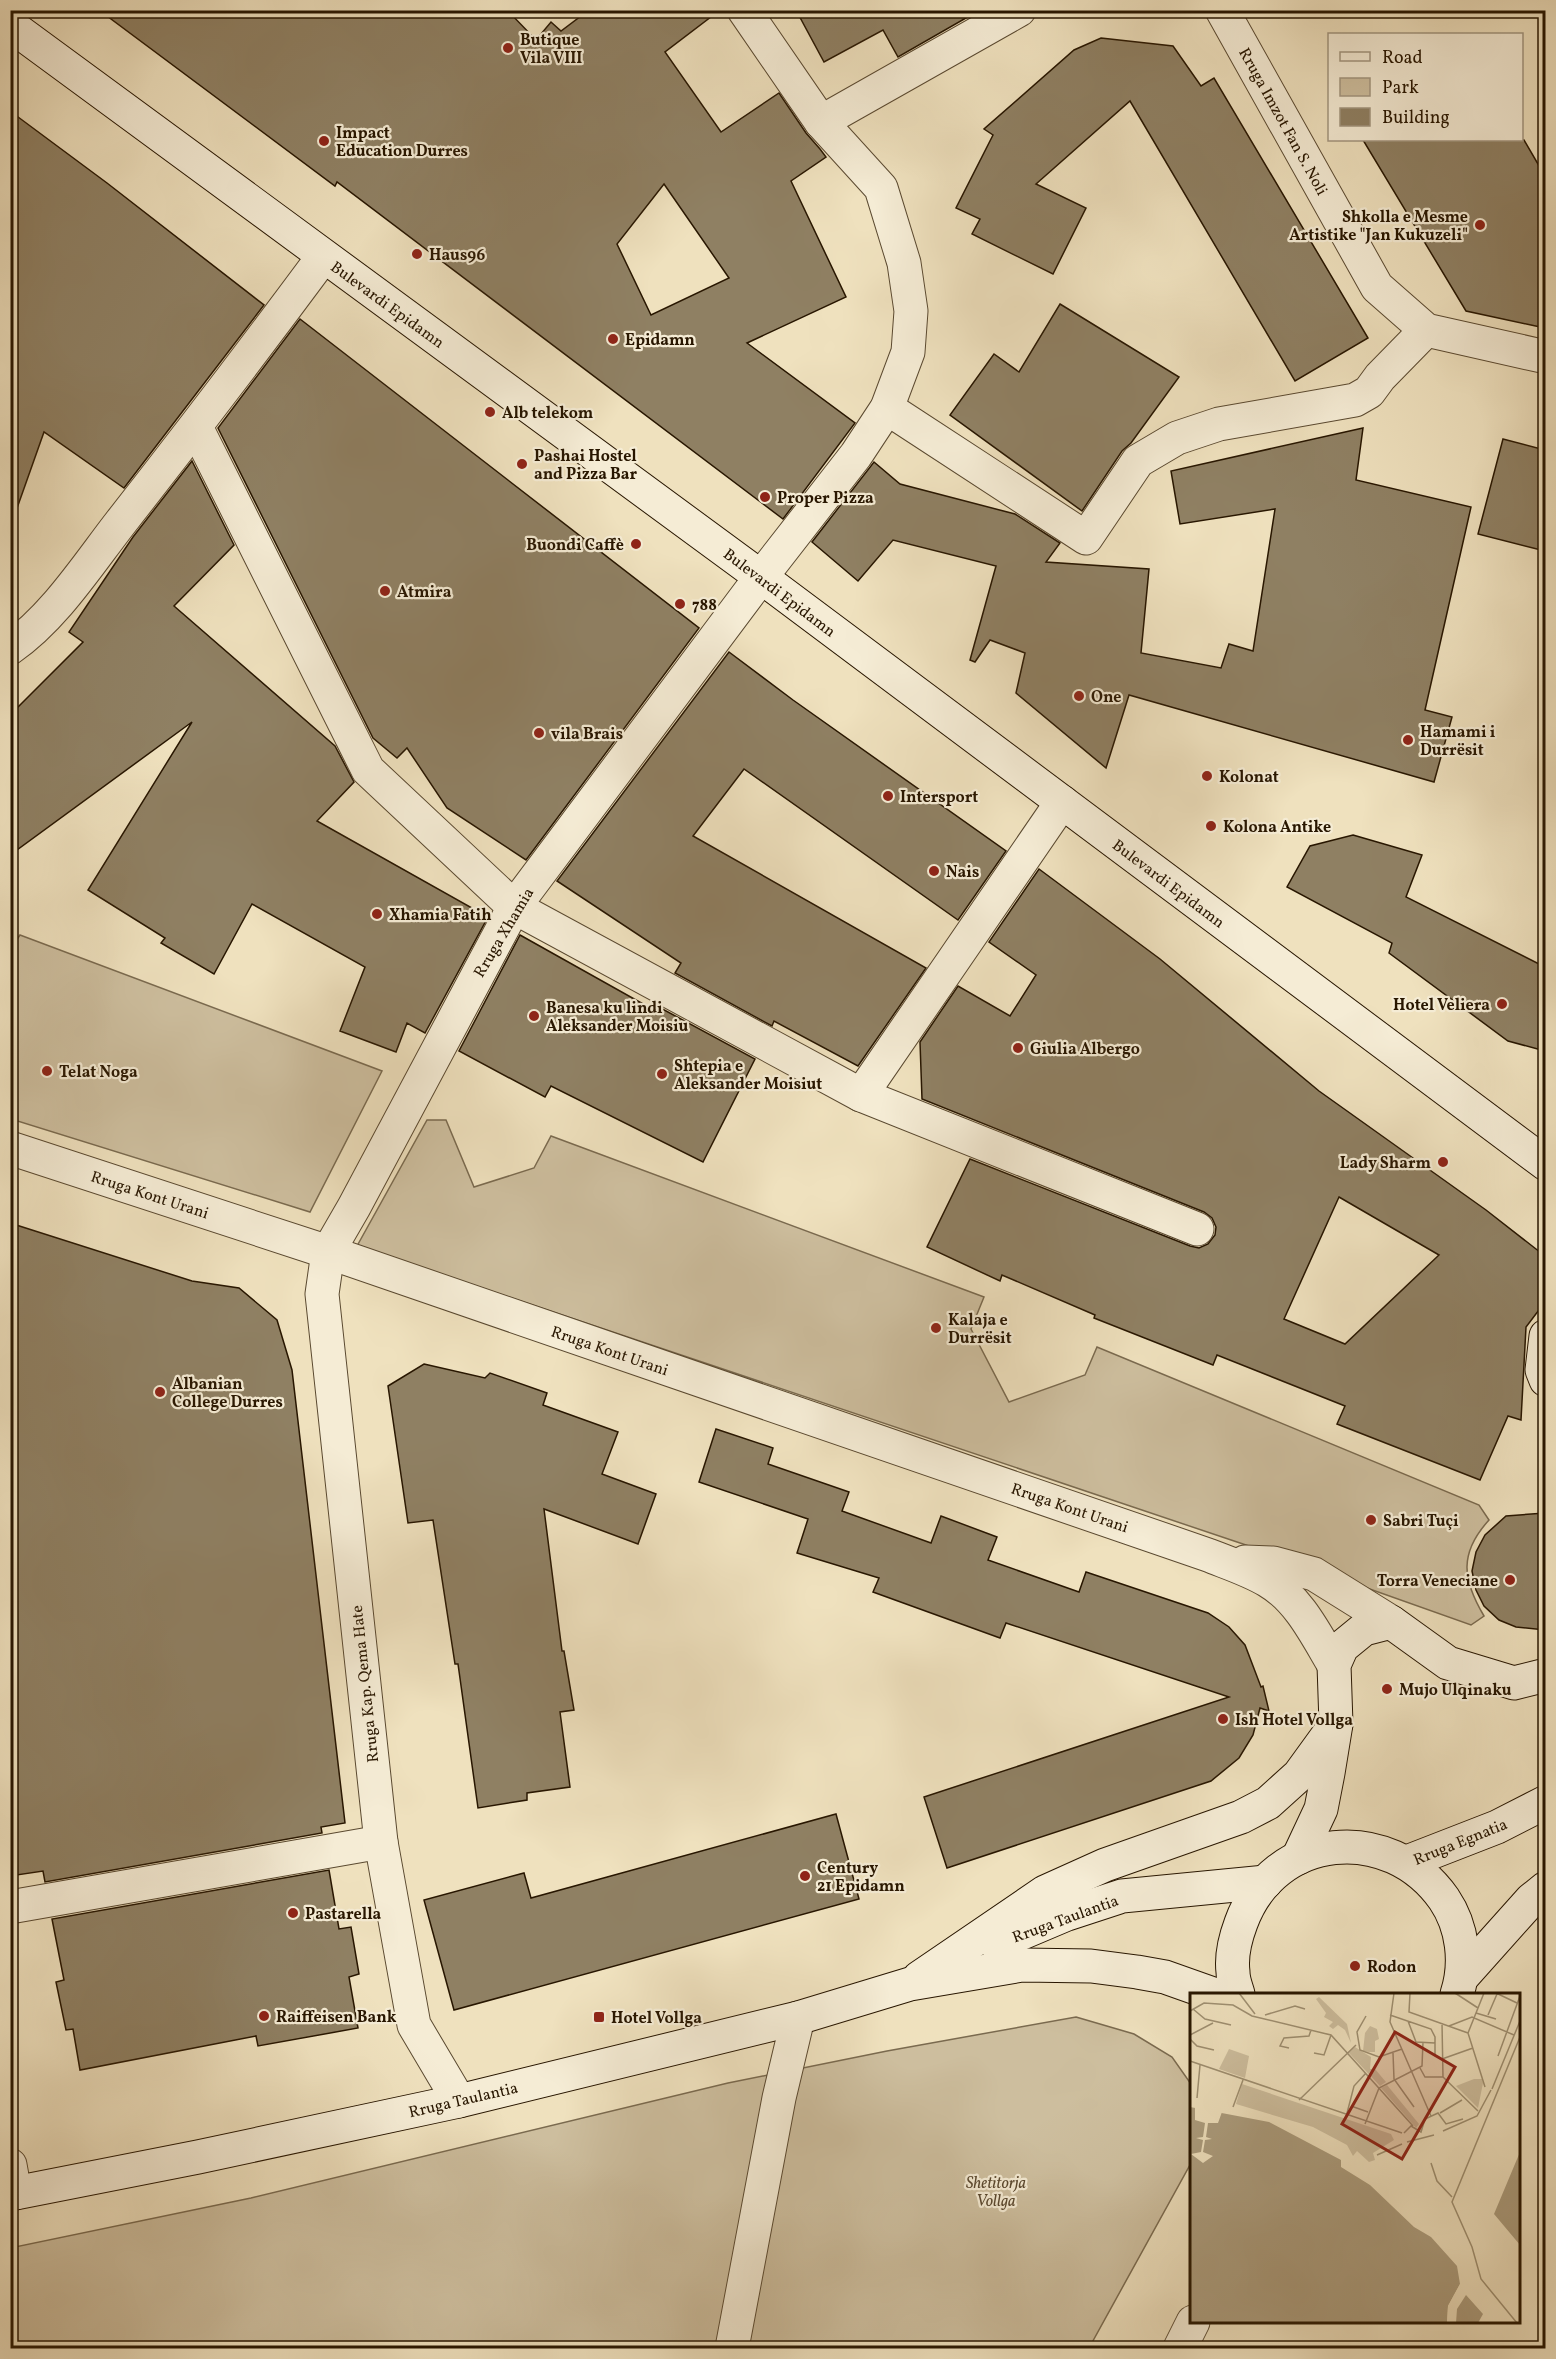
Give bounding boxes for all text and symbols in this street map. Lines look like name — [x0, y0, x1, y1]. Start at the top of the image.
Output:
place label: Butique Vila VIII — [520, 30, 582, 70]
legend — [1328, 33, 1523, 141]
marker: Butique Vila VIII — [501, 41, 515, 55]
street label: Rruga Imzot Fan S. Noli — [1232, 44, 1332, 200]
text: Road — [1382, 46, 1423, 71]
text: Park — [1382, 76, 1419, 101]
text: Building — [1382, 106, 1450, 131]
place label: Impact Education Durres — [336, 123, 468, 163]
marker: Impact Education Durres — [317, 134, 331, 148]
place label: Shkolla e Mesme Artistike "Jan Kukuzeli" — [1289, 207, 1468, 247]
marker: Shkolla e Mesme Artistike "Jan Kukuzeli" — [1473, 218, 1487, 232]
place label: Haus96 — [429, 245, 485, 267]
marker: Haus96 — [410, 247, 424, 261]
street label: Bulevardi Epidamn — [325, 257, 448, 354]
place label: Epidamn — [625, 330, 695, 352]
marker: Epidamn — [606, 332, 620, 346]
place label: Alb telekom — [502, 403, 593, 425]
marker: Alb telekom — [483, 405, 497, 419]
place label: Pashai Hostel and Pizza Bar — [534, 446, 638, 486]
marker: Pashai Hostel and Pizza Bar — [515, 457, 529, 471]
place label: Proper Pizza — [777, 488, 874, 510]
marker: Proper Pizza — [758, 490, 772, 504]
place label: Buondi Caffè — [526, 535, 624, 557]
marker: Buondi Caffè — [629, 537, 643, 551]
street label: Bulevardi Epidamn — [718, 544, 840, 643]
place label: Atmira — [397, 582, 452, 604]
marker: Atmira — [378, 584, 392, 598]
place label: 788 — [692, 595, 717, 617]
marker: 788 — [673, 597, 687, 611]
place label: One — [1091, 687, 1121, 709]
marker: One — [1072, 689, 1086, 703]
place label: Hamami i Durrësit — [1420, 722, 1496, 762]
place label: vila Brais — [551, 724, 623, 746]
marker: vila Brais — [532, 726, 546, 740]
marker: Hamami i Durrësit — [1401, 733, 1415, 747]
place label: Kolonat — [1219, 767, 1279, 789]
marker: Kolonat — [1200, 769, 1214, 783]
place label: Intersport — [900, 787, 978, 809]
marker: Intersport — [881, 789, 895, 803]
place label: Kolona Antike — [1223, 817, 1331, 839]
marker: Kolona Antike — [1204, 819, 1218, 833]
street label: Bulevardi Epidamn — [1107, 835, 1229, 934]
place label: Nais — [946, 862, 979, 884]
marker: Nais — [927, 864, 941, 878]
street label: Rruga Xhamia — [469, 884, 540, 982]
place label: Xhamia Fatih — [389, 905, 492, 927]
marker: Xhamia Fatih — [370, 907, 384, 921]
place label: Hotel Veliera — [1393, 995, 1490, 1017]
marker: Hotel Veliera — [1495, 997, 1509, 1011]
place label: Banesa ku lindi Aleksander Moisiu — [546, 998, 689, 1038]
marker: Banesa ku lindi Aleksander Moisiu — [527, 1009, 541, 1023]
place label: Giulia Albergo — [1030, 1039, 1140, 1061]
marker: Giulia Albergo — [1011, 1041, 1025, 1055]
place label: Shtepia e Aleksander Moisiut — [674, 1056, 822, 1096]
place label: Telat Noga — [59, 1062, 138, 1084]
marker: Telat Noga — [40, 1064, 54, 1078]
marker: Shtepia e Aleksander Moisiut — [655, 1067, 669, 1081]
place label: Lady Sharm — [1340, 1153, 1431, 1175]
marker: Lady Sharm — [1436, 1155, 1450, 1169]
street label: Rruga Kont Urani — [88, 1166, 211, 1225]
place label: Kalaja e Durrësit — [948, 1310, 1012, 1350]
street label: Rruga Kont Urani — [548, 1321, 671, 1382]
marker: Kalaja e Durrësit — [929, 1321, 943, 1335]
place label: Albanian College Durres — [172, 1374, 283, 1414]
marker: Albanian College Durres — [153, 1385, 167, 1399]
street label: Rruga Kont Urani — [1008, 1478, 1131, 1539]
place label: Sabri Tuçi — [1383, 1511, 1459, 1533]
marker: Sabri Tuçi — [1364, 1513, 1378, 1527]
place label: Torra Veneciane — [1377, 1571, 1498, 1593]
marker: Torra Veneciane — [1503, 1573, 1517, 1587]
street label: Rruga Kap. Qema Hate — [347, 1604, 385, 1764]
place label: Mujo Ulqinaku — [1399, 1680, 1512, 1702]
marker: Mujo Ulqinaku — [1380, 1682, 1394, 1696]
place label: Ish Hotel Vollga — [1235, 1710, 1353, 1732]
marker: Ish Hotel Vollga — [1216, 1712, 1230, 1726]
street label: Rruga Egnatia — [1411, 1814, 1511, 1872]
place label: Century 21 Epidamn — [817, 1858, 905, 1898]
marker: Century 21 Epidamn — [798, 1869, 812, 1883]
street label: Rruga Taulantia — [1009, 1890, 1122, 1949]
place label: Pastarella — [305, 1904, 382, 1926]
marker: Pastarella — [286, 1906, 300, 1920]
place label: Rodon — [1367, 1957, 1417, 1979]
marker: Rodon — [1348, 1959, 1362, 1973]
inset map — [1190, 1993, 1520, 2323]
place label: Raiffeisen Bank — [276, 2007, 397, 2029]
place label: Hotel Vollga — [611, 2008, 702, 2030]
marker: Raiffeisen Bank — [257, 2009, 271, 2023]
marker: Hotel Vollga — [592, 2010, 606, 2024]
street label: Rruga Taulantia — [407, 2078, 520, 2124]
park label: Shetitorja Vollga — [966, 2173, 1026, 2213]

